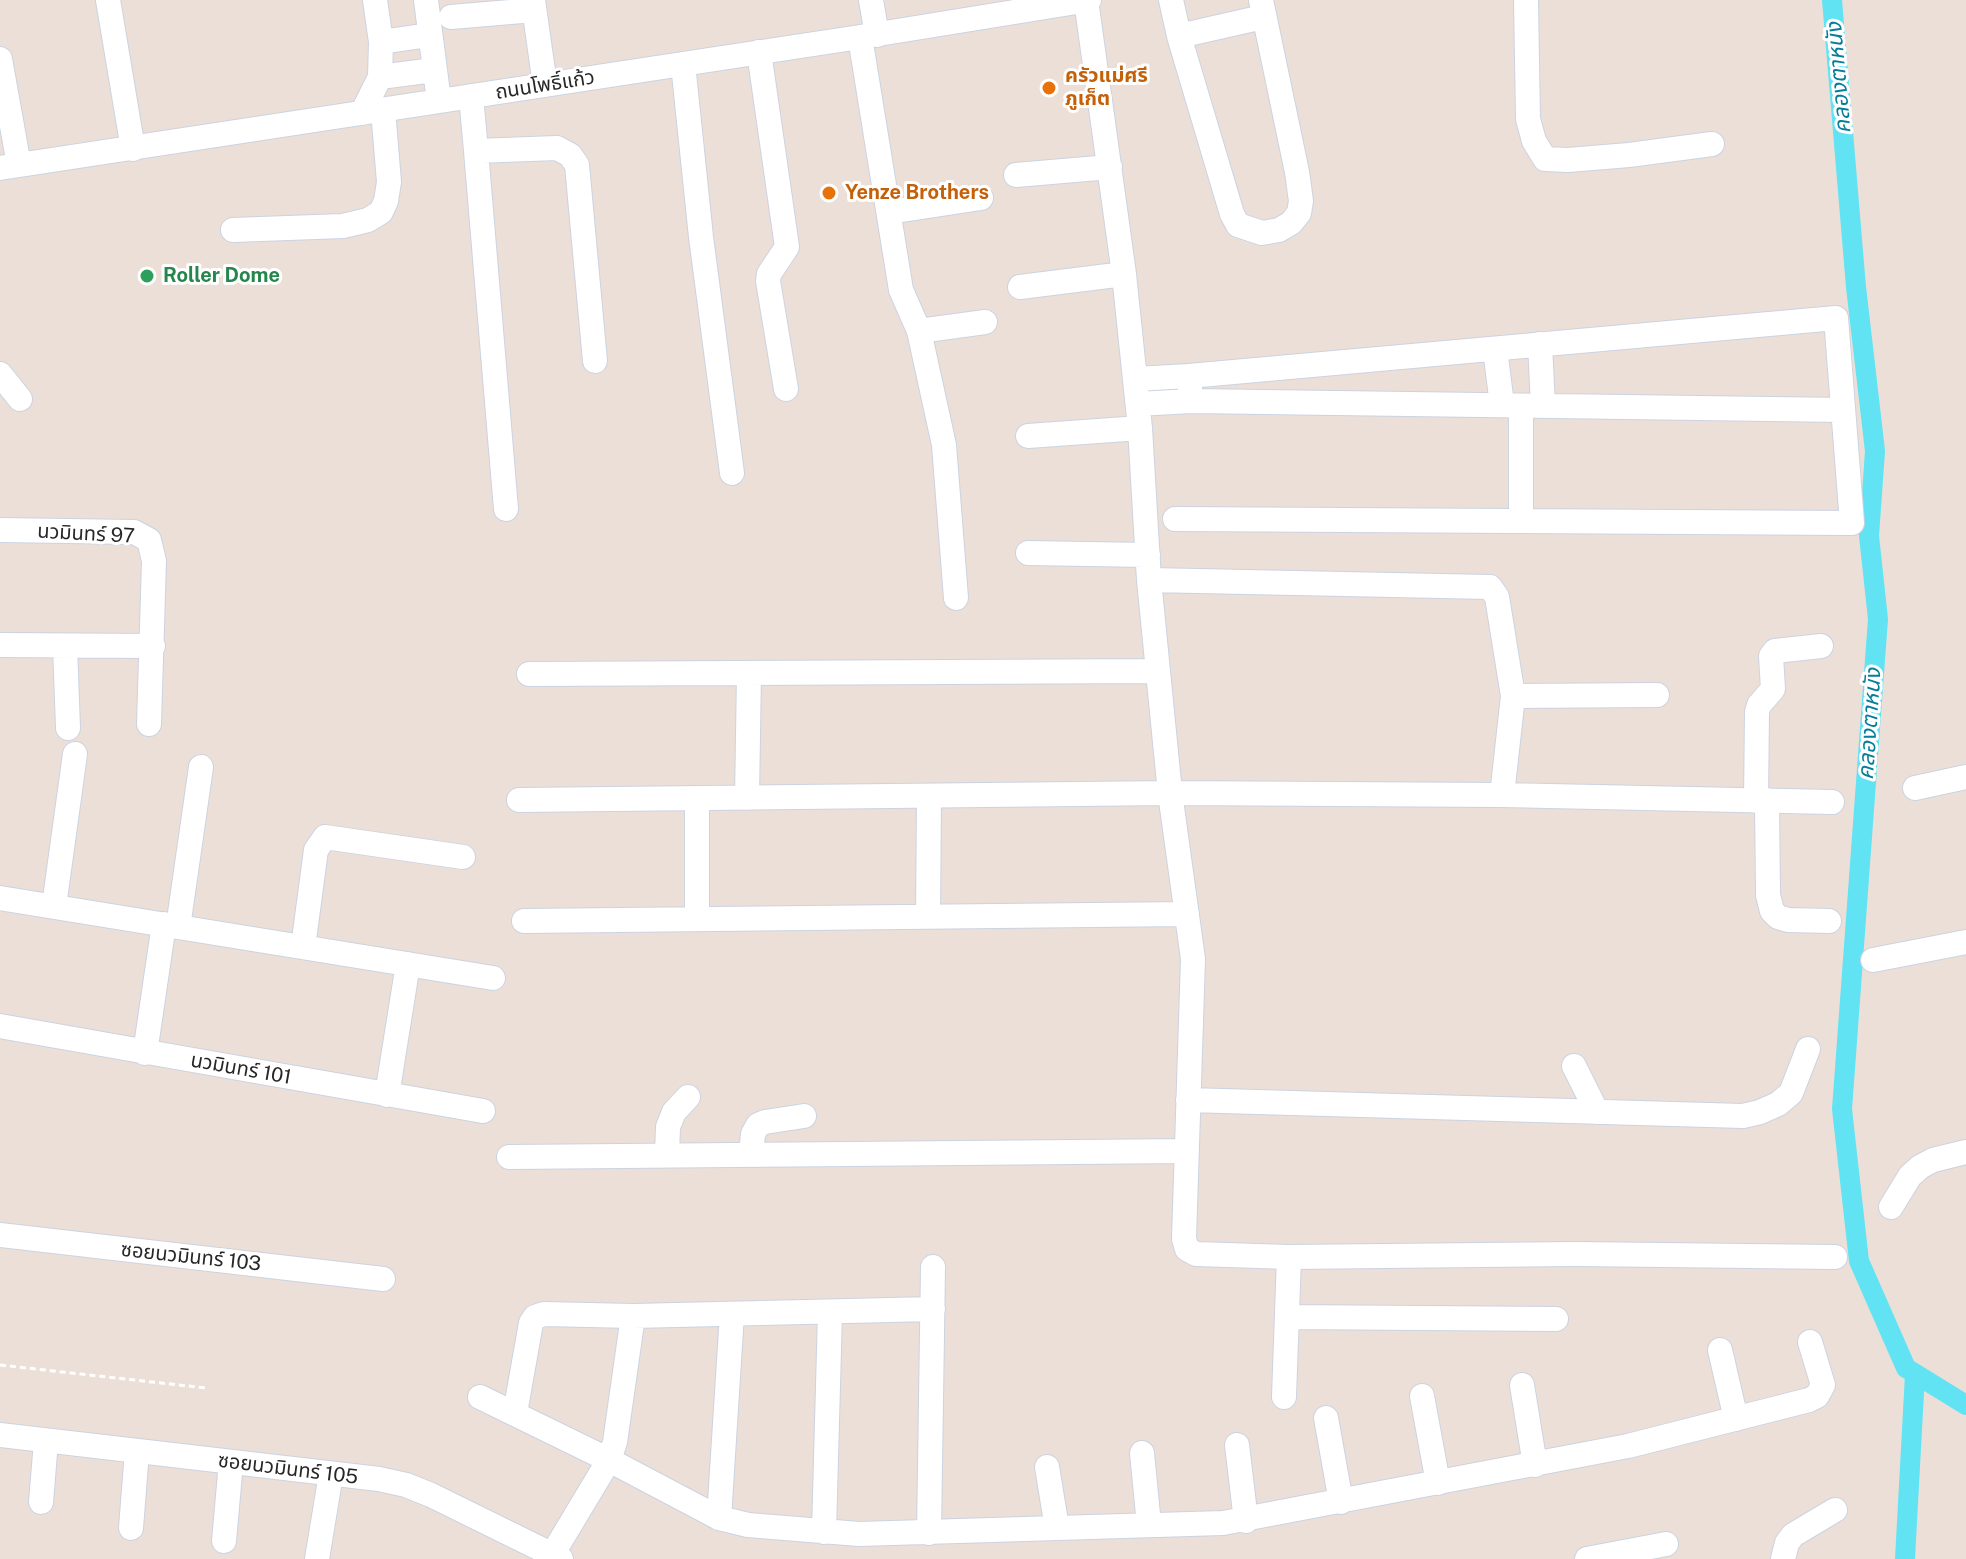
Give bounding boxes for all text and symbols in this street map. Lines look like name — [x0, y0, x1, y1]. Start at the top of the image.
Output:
water label: คลองตาหนัง — [1821, 21, 1857, 135]
place label: ครัวแม่ศรี ภูเก็ต — [1065, 64, 1148, 111]
street label: ถนนโพธิ์แก้ว — [494, 65, 596, 105]
marker: ครัวแม่ศรี ภูเก็ต — [1040, 79, 1058, 97]
place label: Yenze Brothers — [845, 181, 989, 205]
marker: Yenze Brothers — [820, 184, 838, 202]
place label: Roller Dome — [163, 264, 280, 288]
marker: Roller Dome — [138, 267, 156, 285]
street label: นวมินทร์ 97 — [37, 519, 135, 549]
water label: คลองตาหนัง — [1853, 667, 1887, 781]
street label: นวมินทร์ 101 — [189, 1048, 293, 1090]
street label: ซอยนวมินทร์ 103 — [120, 1238, 262, 1276]
street label: ซอยนวมินทร์ 105 — [217, 1448, 359, 1490]

